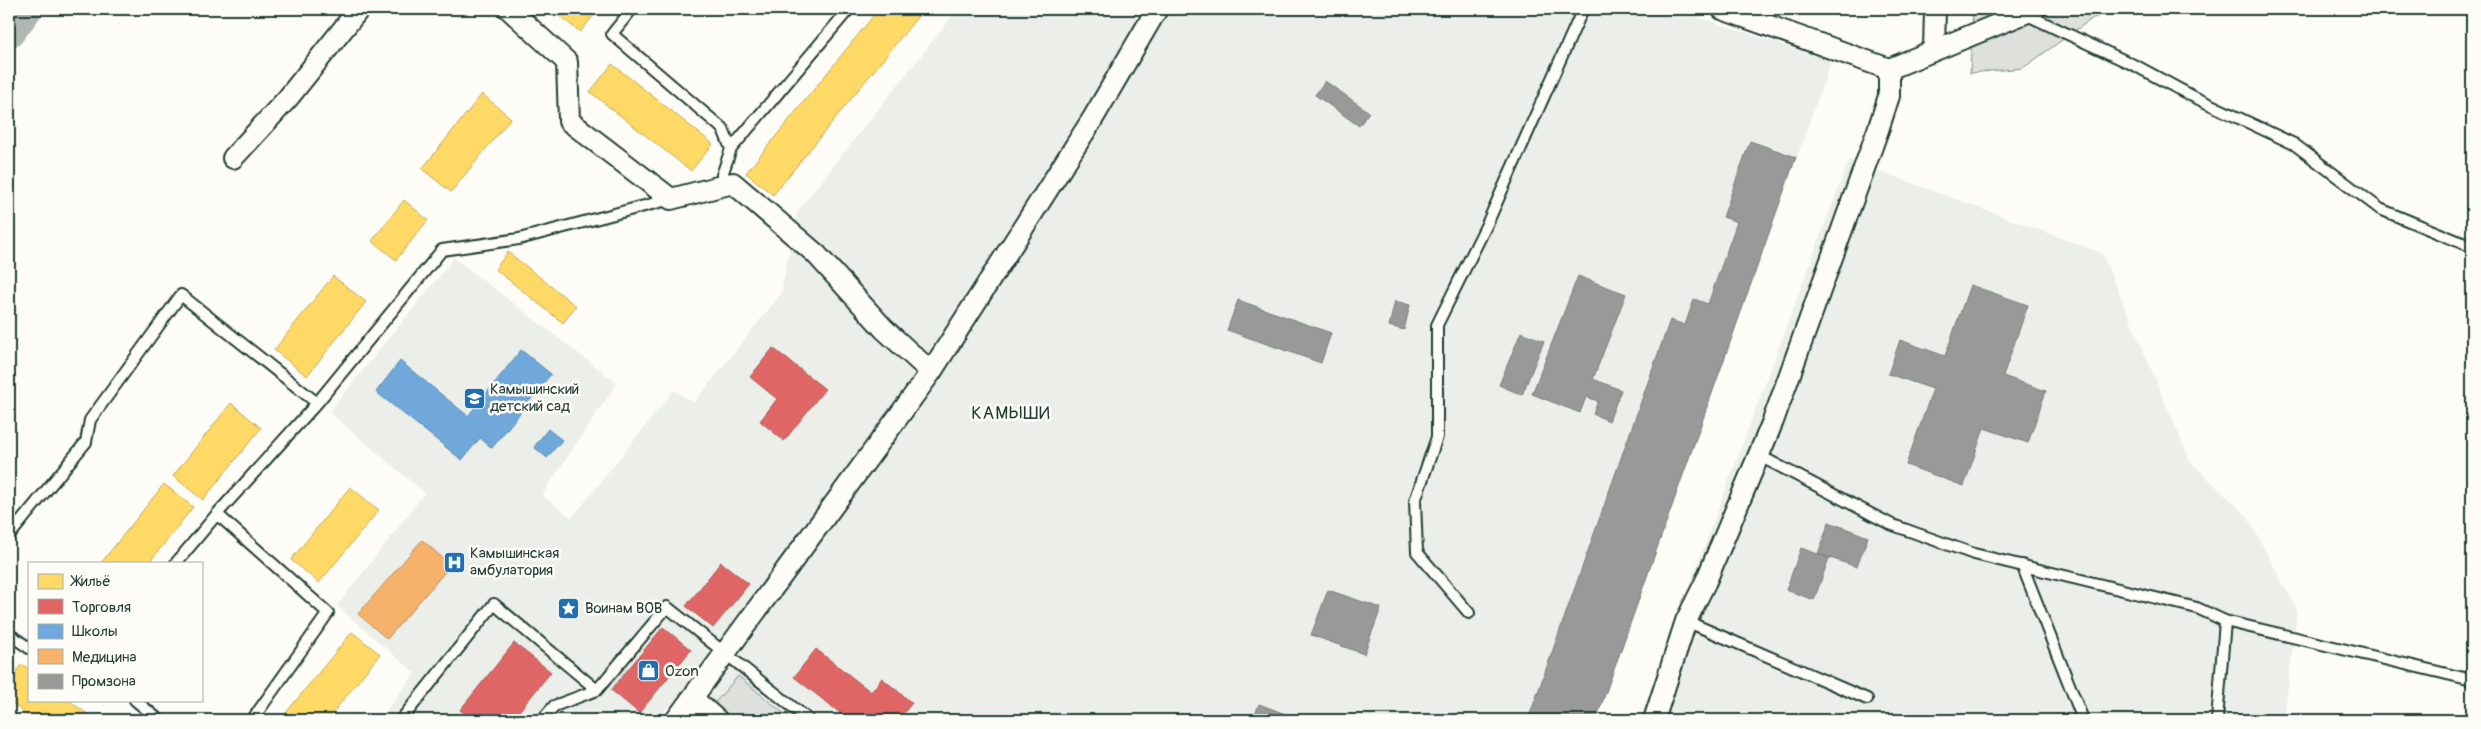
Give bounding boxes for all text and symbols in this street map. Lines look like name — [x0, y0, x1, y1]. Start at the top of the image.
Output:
place label: Камышинский детский сад — [490, 380, 579, 416]
school or university icon: Камышинский детский сад — [462, 386, 486, 410]
district label: КАМЫШИ — [971, 402, 1051, 425]
place label: Камышинская амбулатория — [470, 544, 559, 580]
hospital icon: Камышинская амбулатория — [442, 550, 466, 574]
legend — [28, 562, 202, 702]
text: Жильё — [70, 572, 111, 591]
place icon: Воинам ВОВ — [557, 596, 581, 620]
text: Торговля — [72, 598, 131, 617]
place label: Воинам ВОВ — [585, 599, 662, 618]
text: Школы — [72, 622, 118, 641]
text: Медицина — [72, 648, 136, 667]
shop icon: Ozon — [637, 659, 661, 683]
place label: Ozon — [665, 662, 699, 681]
text: Промзона — [72, 672, 136, 691]

